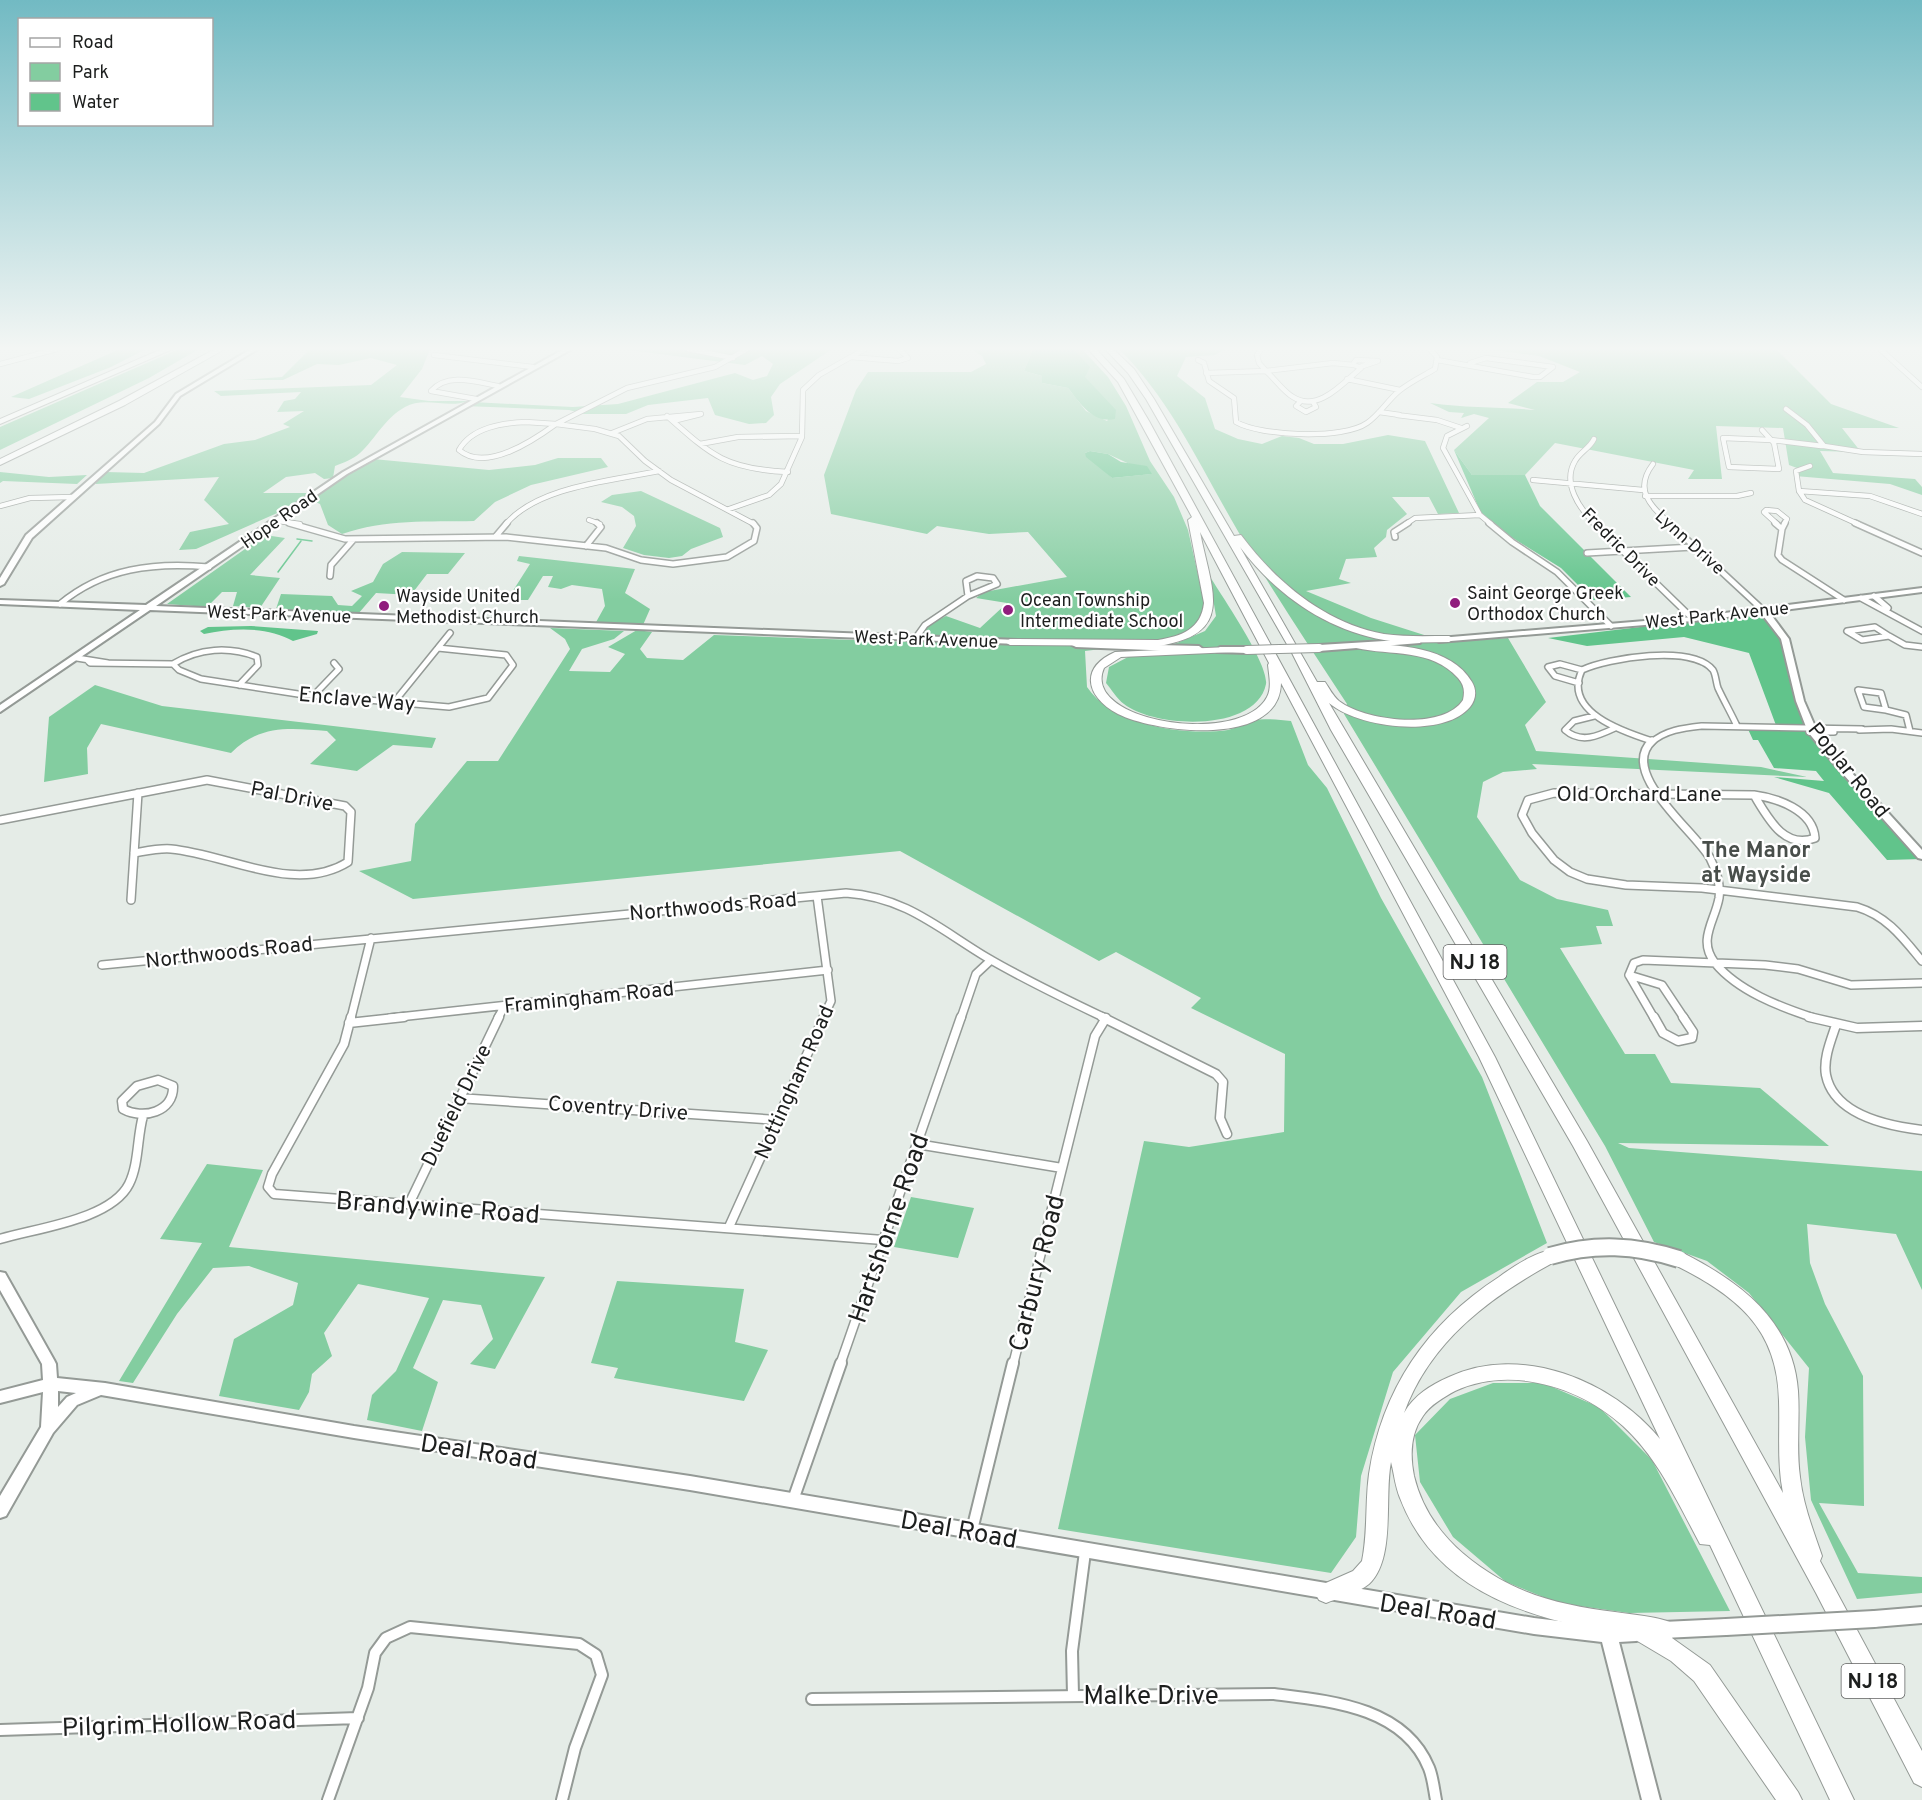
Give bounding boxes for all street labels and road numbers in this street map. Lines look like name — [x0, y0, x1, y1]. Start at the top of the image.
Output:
street label: Hope Road — [237, 485, 323, 555]
street label: Fredric Drive — [1575, 504, 1664, 593]
street label: Lynn Drive — [1649, 506, 1729, 581]
street label: West Park Avenue — [1644, 598, 1790, 635]
street label: West Park Avenue — [206, 601, 352, 630]
street label: West Park Avenue — [853, 626, 999, 655]
street label: Enclave Way — [297, 682, 416, 719]
street label: Poplar Road — [1801, 718, 1895, 824]
street label: Pal Drive — [248, 776, 336, 819]
street label: Old Orchard Lane — [1556, 782, 1722, 809]
street label: Northwoods Road — [628, 887, 798, 928]
street label: Northwoods Road — [144, 931, 314, 976]
road number: NJ 18 — [1444, 945, 1506, 979]
street label: Framingham Road — [503, 976, 676, 1021]
street label: Nottingham Road — [749, 1002, 841, 1164]
street label: Duefield Drive — [416, 1040, 499, 1171]
street label: Coventry Drive — [547, 1091, 689, 1128]
street label: Hartshorne Road — [842, 1130, 938, 1328]
street label: Brandywine Road — [335, 1186, 541, 1233]
street label: Carbury Road — [1003, 1192, 1074, 1356]
street label: Deal Road — [418, 1428, 540, 1479]
street label: Deal Road — [898, 1505, 1020, 1558]
street label: Deal Road — [1377, 1588, 1499, 1639]
road number: NJ 18 — [1842, 1664, 1904, 1698]
street label: Malke Drive — [1083, 1681, 1219, 1714]
street label: Pilgrim Hollow Road — [61, 1705, 297, 1746]

